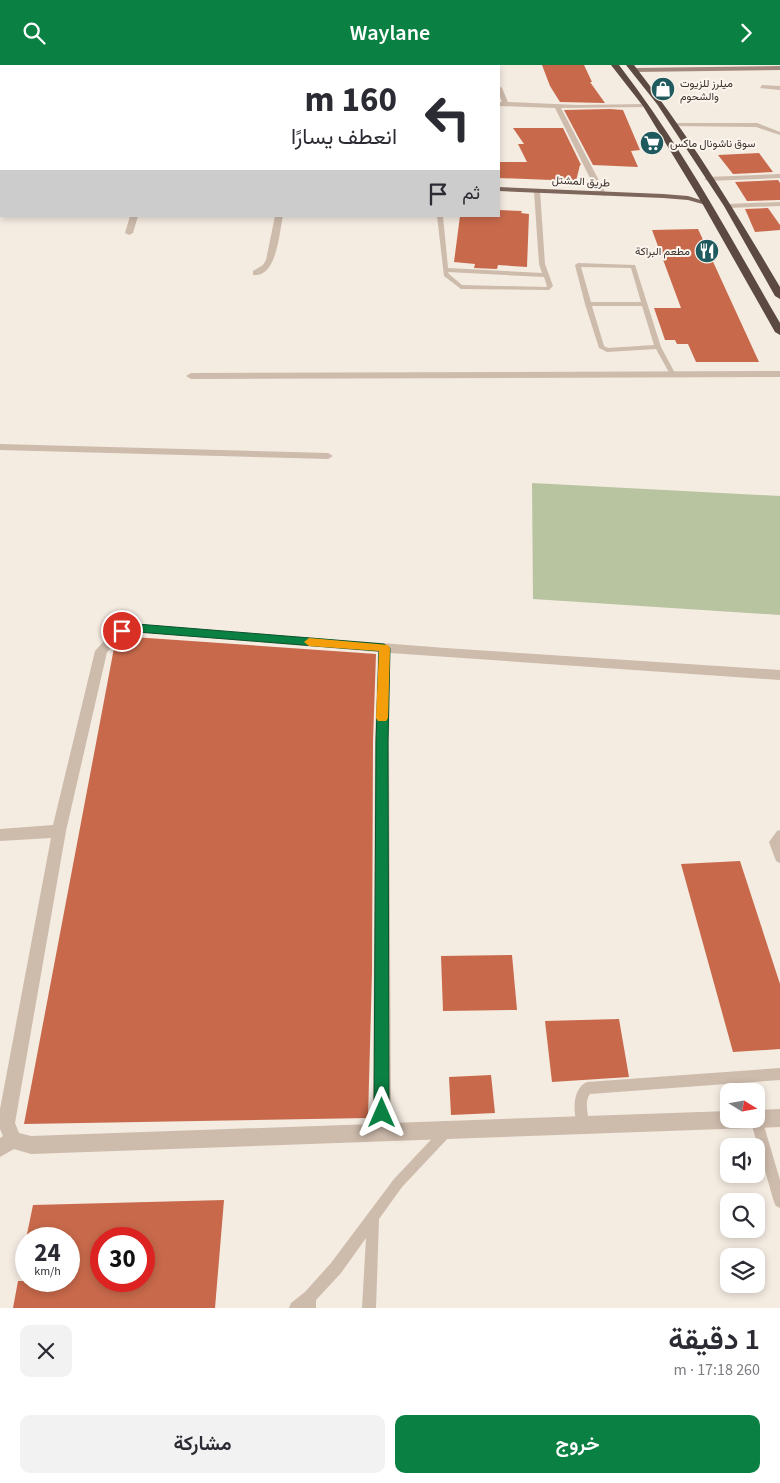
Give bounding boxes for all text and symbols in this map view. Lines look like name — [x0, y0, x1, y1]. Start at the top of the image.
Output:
text: Waylane — [350, 17, 430, 49]
icon: search — [20, 19, 48, 47]
icon: forward — [732, 19, 760, 47]
text: 160 m — [305, 75, 397, 125]
shop icon: ميلرز للزيوت والشحوم — [650, 76, 676, 102]
place label: ميلرز للزيوت والشحوم — [680, 76, 733, 104]
icon: left — [415, 85, 480, 150]
text: انعطف يسارًا — [291, 121, 397, 153]
supermarket icon: سوق ناشونال ماكس — [639, 130, 665, 156]
place label: سوق ناشونال ماكس — [670, 136, 756, 151]
street label: طريق المشتل — [551, 172, 611, 191]
icon: arrive — [424, 180, 452, 208]
text: ثم — [462, 180, 480, 207]
restaurant icon: مطعم البراكة — [694, 238, 720, 264]
place label: مطعم البراكة — [635, 244, 690, 259]
pin — [101, 610, 143, 652]
icon: arrive — [108, 617, 136, 645]
north arrow — [720, 1083, 765, 1127]
map controls — [720, 1083, 765, 1293]
position arrow — [355, 1086, 407, 1138]
button: sound — [720, 1138, 765, 1183]
button: search — [720, 1193, 765, 1238]
speed limit sign: 30 — [90, 1227, 155, 1292]
text: 24 — [34, 1235, 61, 1271]
button: layers — [720, 1248, 765, 1293]
text: km/h — [34, 1263, 61, 1280]
text: 1 دقيقة — [668, 1318, 760, 1361]
button: close — [20, 1325, 72, 1377]
text: 260 m · 17:18 — [673, 1359, 760, 1381]
button: مشاركة — [20, 1415, 385, 1473]
button: خروج — [395, 1415, 760, 1473]

